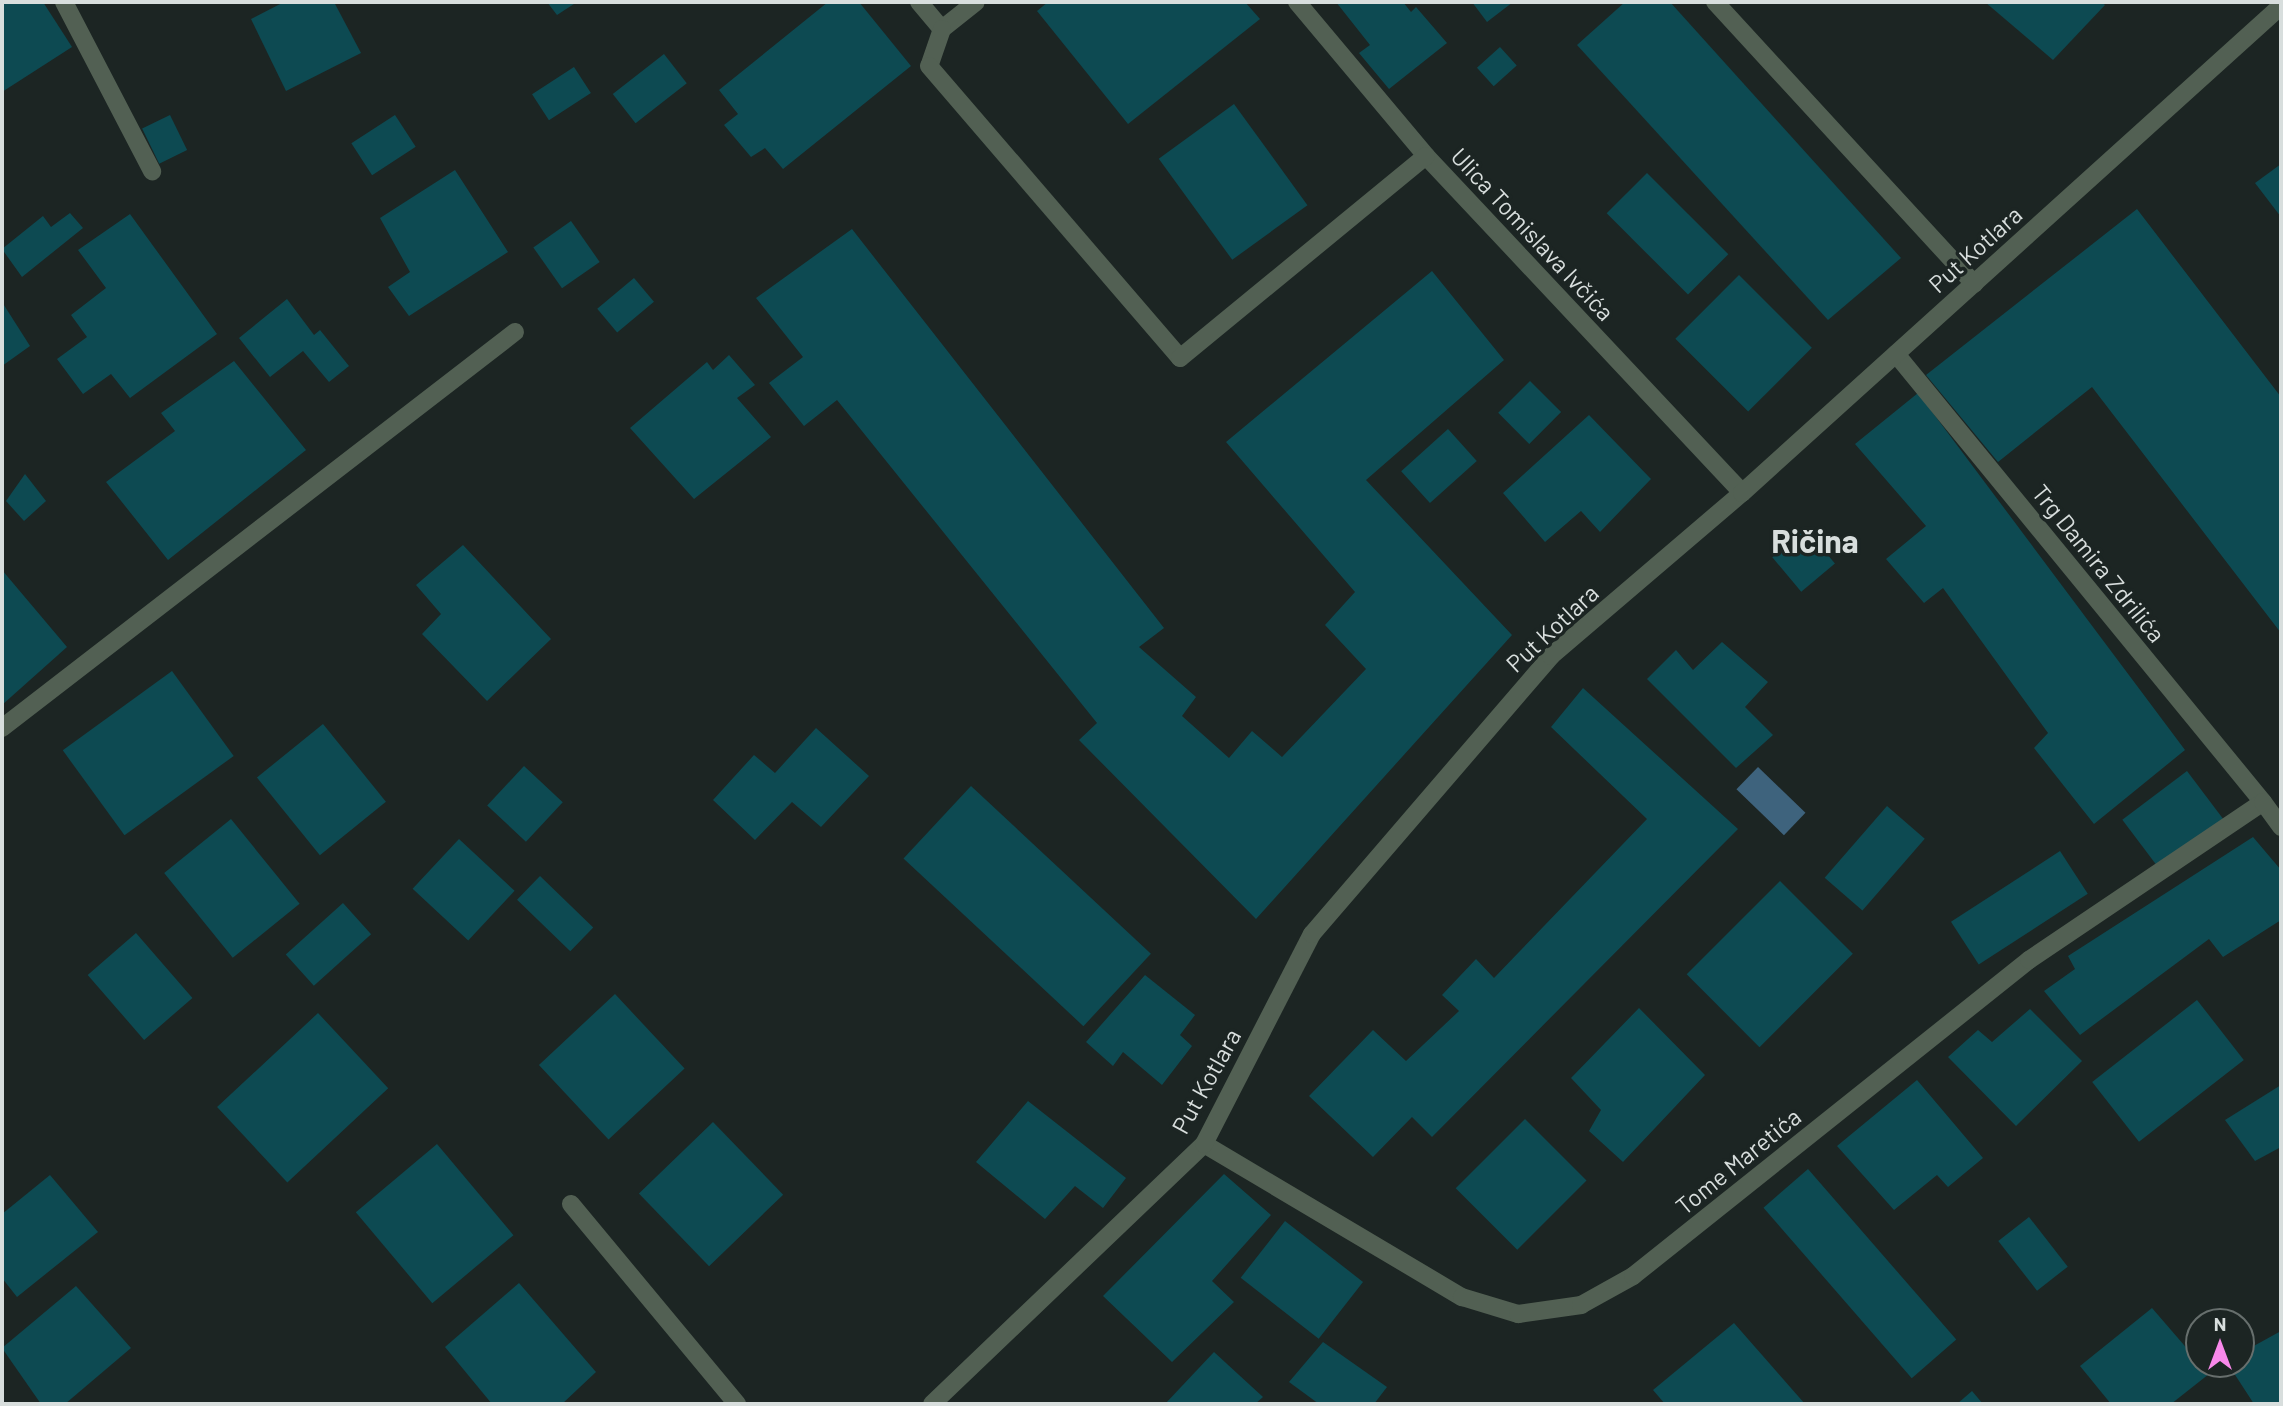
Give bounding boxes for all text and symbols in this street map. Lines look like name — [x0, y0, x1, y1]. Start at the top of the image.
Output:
street label: Ulica Tomislava Ivčića — [1446, 142, 1620, 326]
street label: Put Kotlara — [1923, 200, 2027, 298]
street label: Trg Damira Zdrilića — [2027, 478, 2171, 648]
district label: Ričina — [1771, 521, 1859, 559]
street label: Put Kotlara — [1500, 578, 1604, 678]
street label: Put Kotlara — [1165, 1024, 1247, 1138]
street label: Tome Maretića — [1670, 1102, 1806, 1220]
north arrow — [2185, 1308, 2255, 1378]
text: N — [2214, 1312, 2226, 1335]

